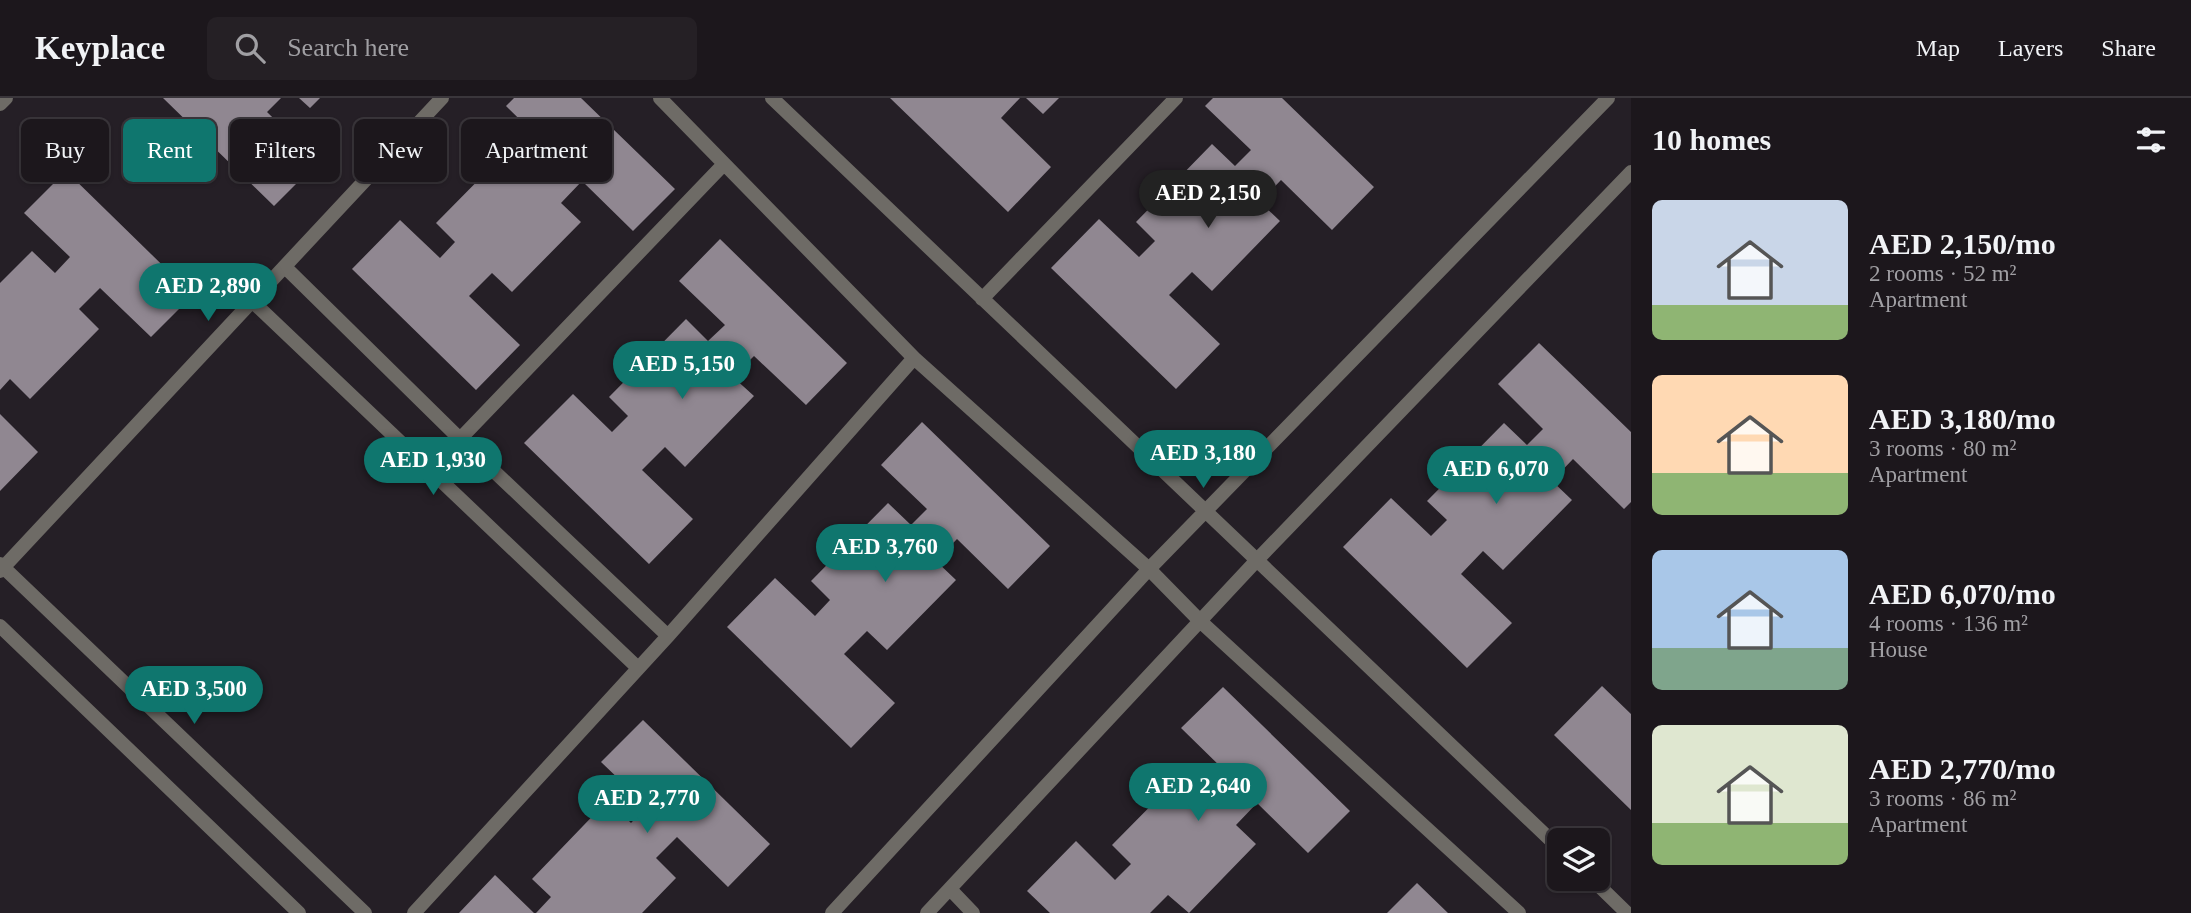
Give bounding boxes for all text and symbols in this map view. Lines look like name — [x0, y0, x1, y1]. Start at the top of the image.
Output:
search box — [207, 17, 697, 80]
icon: search — [231, 29, 269, 67]
text: Keyplace — [35, 30, 165, 66]
text: Search here — [287, 33, 409, 62]
text: Map — [1916, 35, 1960, 61]
text: Layers — [1998, 35, 2063, 61]
text: Share — [2101, 35, 2156, 61]
chip: Buy — [21, 119, 109, 182]
chip: Rent — [123, 119, 216, 182]
chip: Filters — [230, 119, 340, 182]
chip: New — [354, 119, 447, 182]
chip: Apartment — [461, 119, 612, 182]
icon: filters — [2132, 121, 2170, 159]
text: 10 homes — [1652, 123, 1771, 156]
pin: AED 2,150 — [1128, 170, 1288, 230]
text: AED 2,150 — [1155, 180, 1261, 205]
text: AED 2,150/mo — [1869, 227, 2056, 260]
icon: home — [1708, 228, 1792, 312]
text: 2 rooms · 52 m² — [1869, 261, 2016, 286]
pin: AED 2,890 — [128, 264, 288, 323]
text: AED 2,890 — [155, 273, 261, 298]
text: Apartment — [1869, 287, 1967, 312]
pin: AED 5,150 — [602, 342, 762, 401]
text: AED 5,150 — [629, 351, 735, 376]
text: AED 3,180/mo — [1869, 402, 2056, 435]
icon: home — [1708, 403, 1792, 487]
pin: AED 3,180 — [1123, 430, 1283, 490]
text: 3 rooms · 80 m² — [1869, 436, 2016, 461]
pin: AED 1,930 — [353, 438, 513, 497]
text: AED 3,180 — [1150, 440, 1256, 465]
pin: AED 6,070 — [1416, 446, 1576, 506]
text: AED 1,930 — [380, 447, 486, 472]
text: AED 6,070 — [1443, 456, 1549, 481]
text: Apartment — [1869, 462, 1967, 487]
pin: AED 3,760 — [805, 524, 965, 584]
text: AED 3,760 — [832, 534, 938, 559]
text: AED 6,070/mo — [1869, 577, 2056, 610]
icon: home — [1708, 578, 1792, 662]
text: 4 rooms · 136 m² — [1869, 611, 2028, 636]
text: House — [1869, 637, 1928, 662]
pin: AED 3,500 — [114, 666, 274, 726]
text: AED 3,500 — [141, 676, 247, 701]
text: AED 2,770/mo — [1869, 752, 2056, 785]
icon: home — [1708, 753, 1792, 837]
pin: AED 2,640 — [1118, 764, 1278, 823]
text: AED 2,640 — [1145, 773, 1251, 798]
pin: AED 2,770 — [567, 776, 727, 835]
text: AED 2,770 — [594, 785, 700, 810]
text: 3 rooms · 86 m² — [1869, 786, 2016, 811]
text: Apartment — [1869, 812, 1967, 837]
map controls — [1547, 828, 1610, 891]
button: layers — [1547, 828, 1610, 891]

